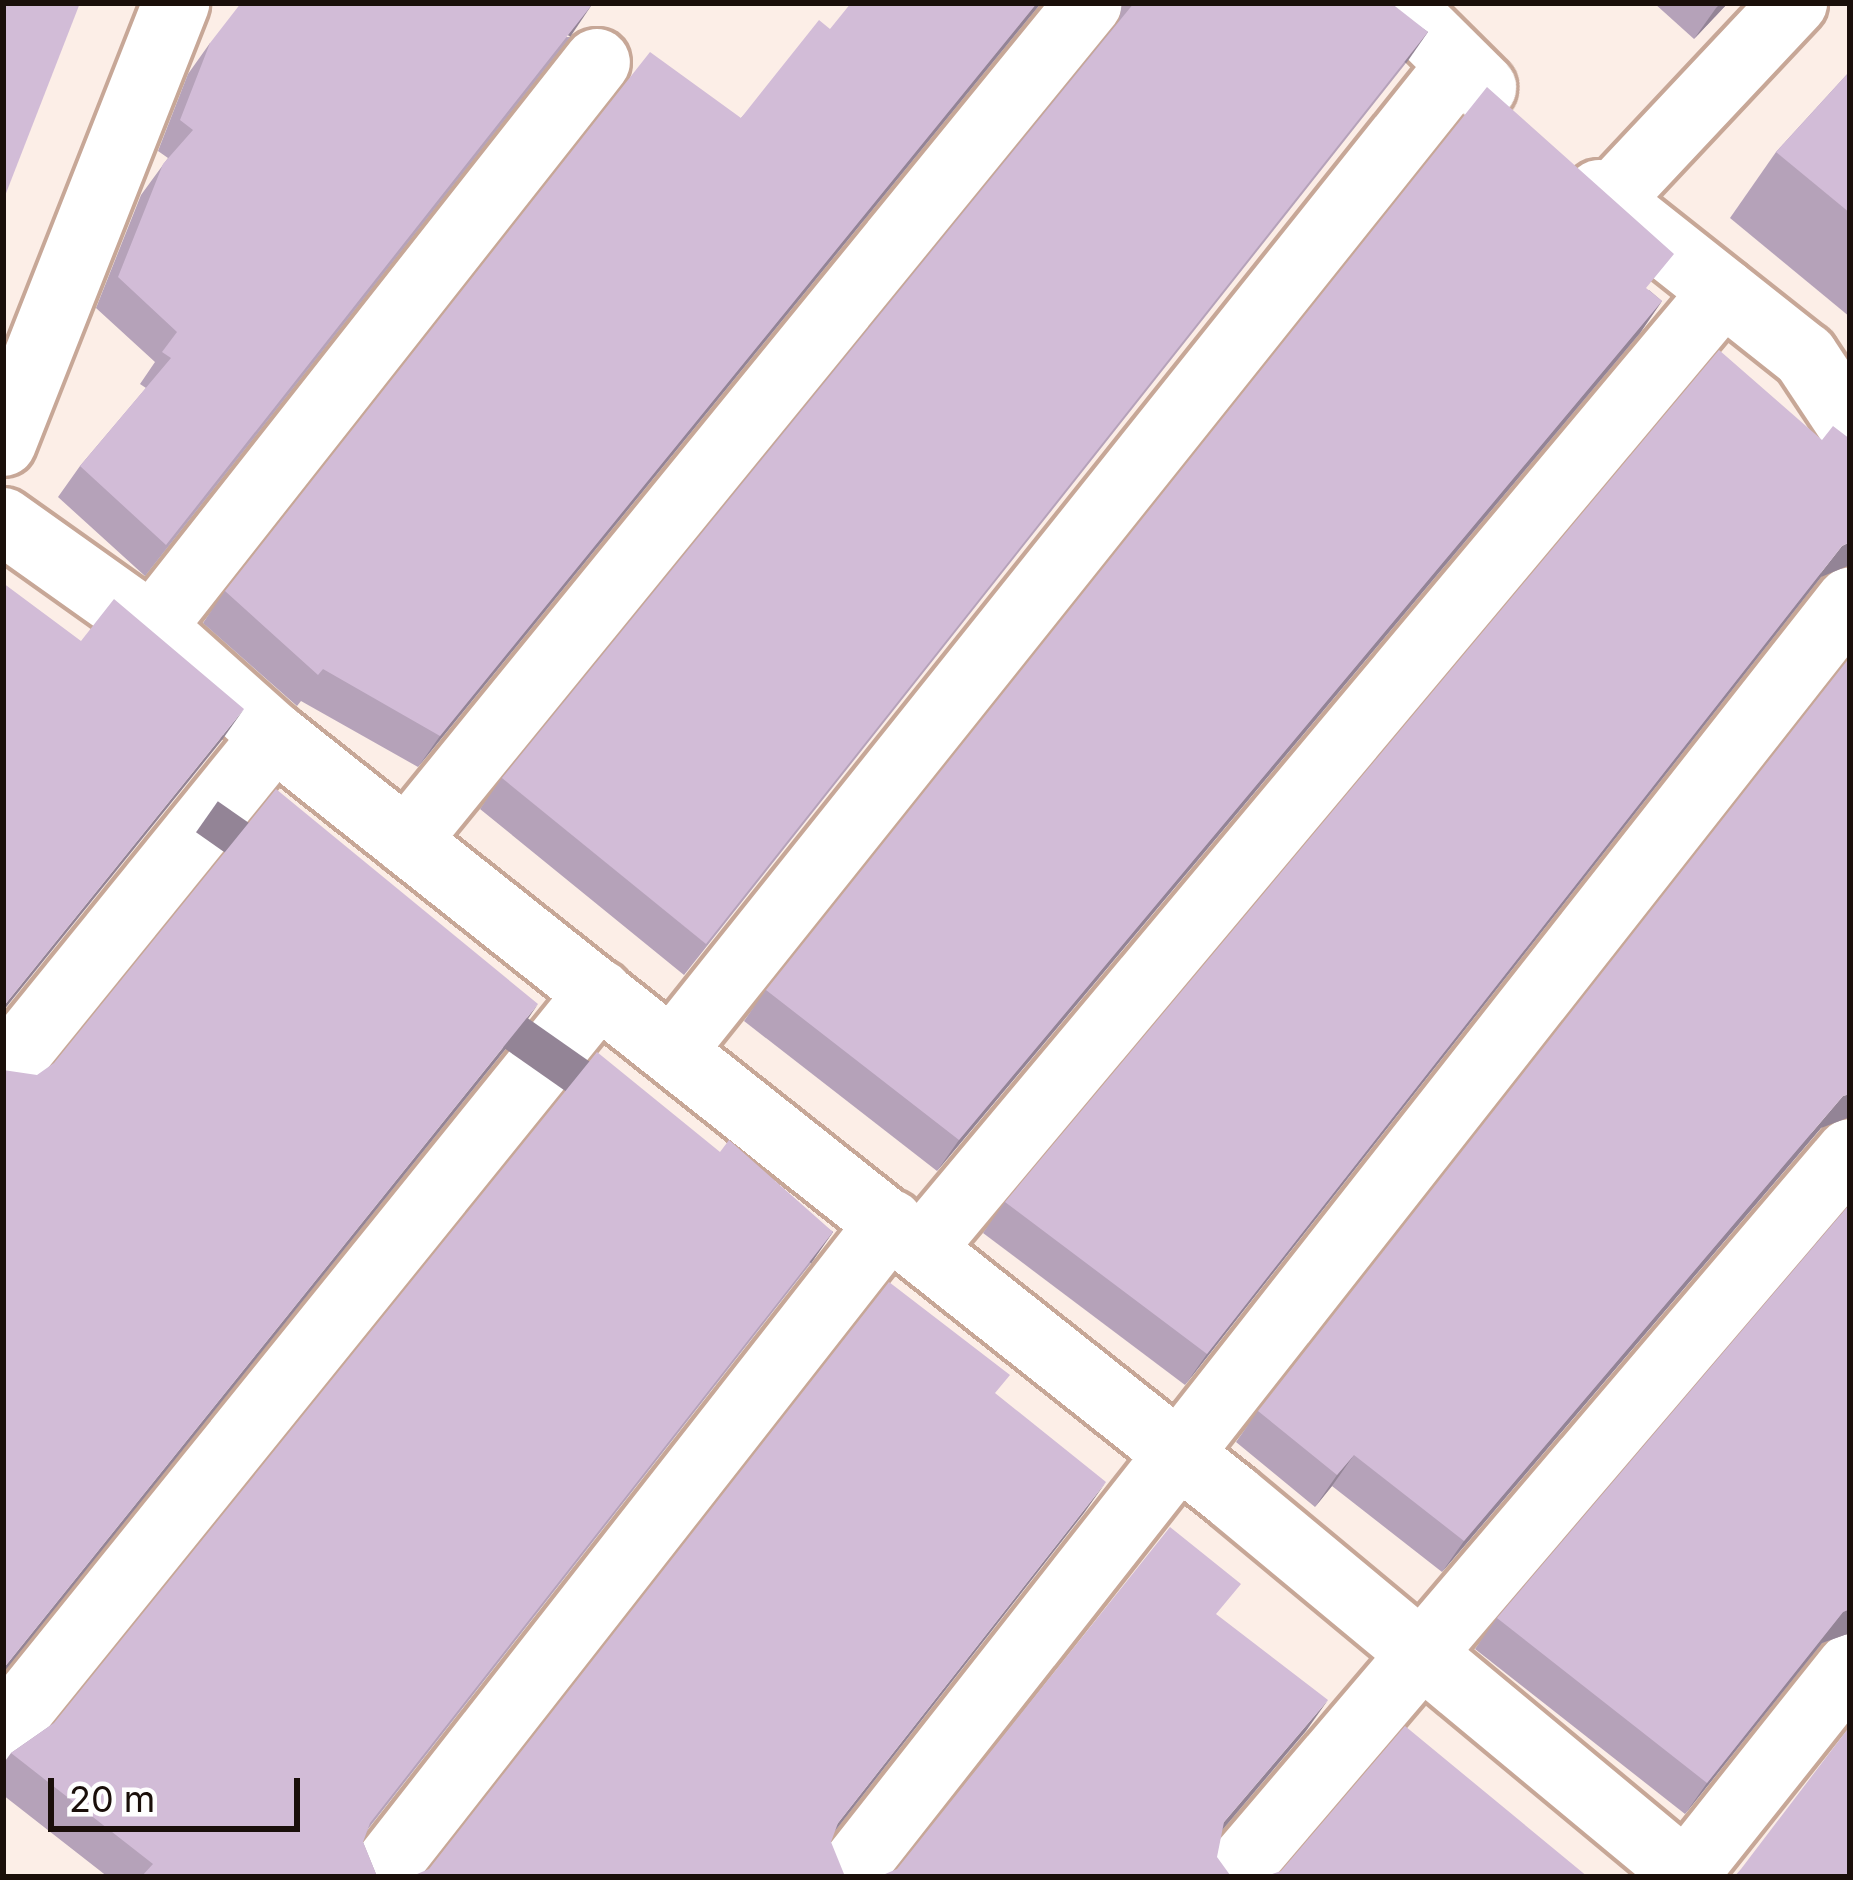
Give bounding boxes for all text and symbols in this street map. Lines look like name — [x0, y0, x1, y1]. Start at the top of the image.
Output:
scale bar — [54, 1754, 306, 1828]
text: 20 m — [69, 1777, 155, 1821]

